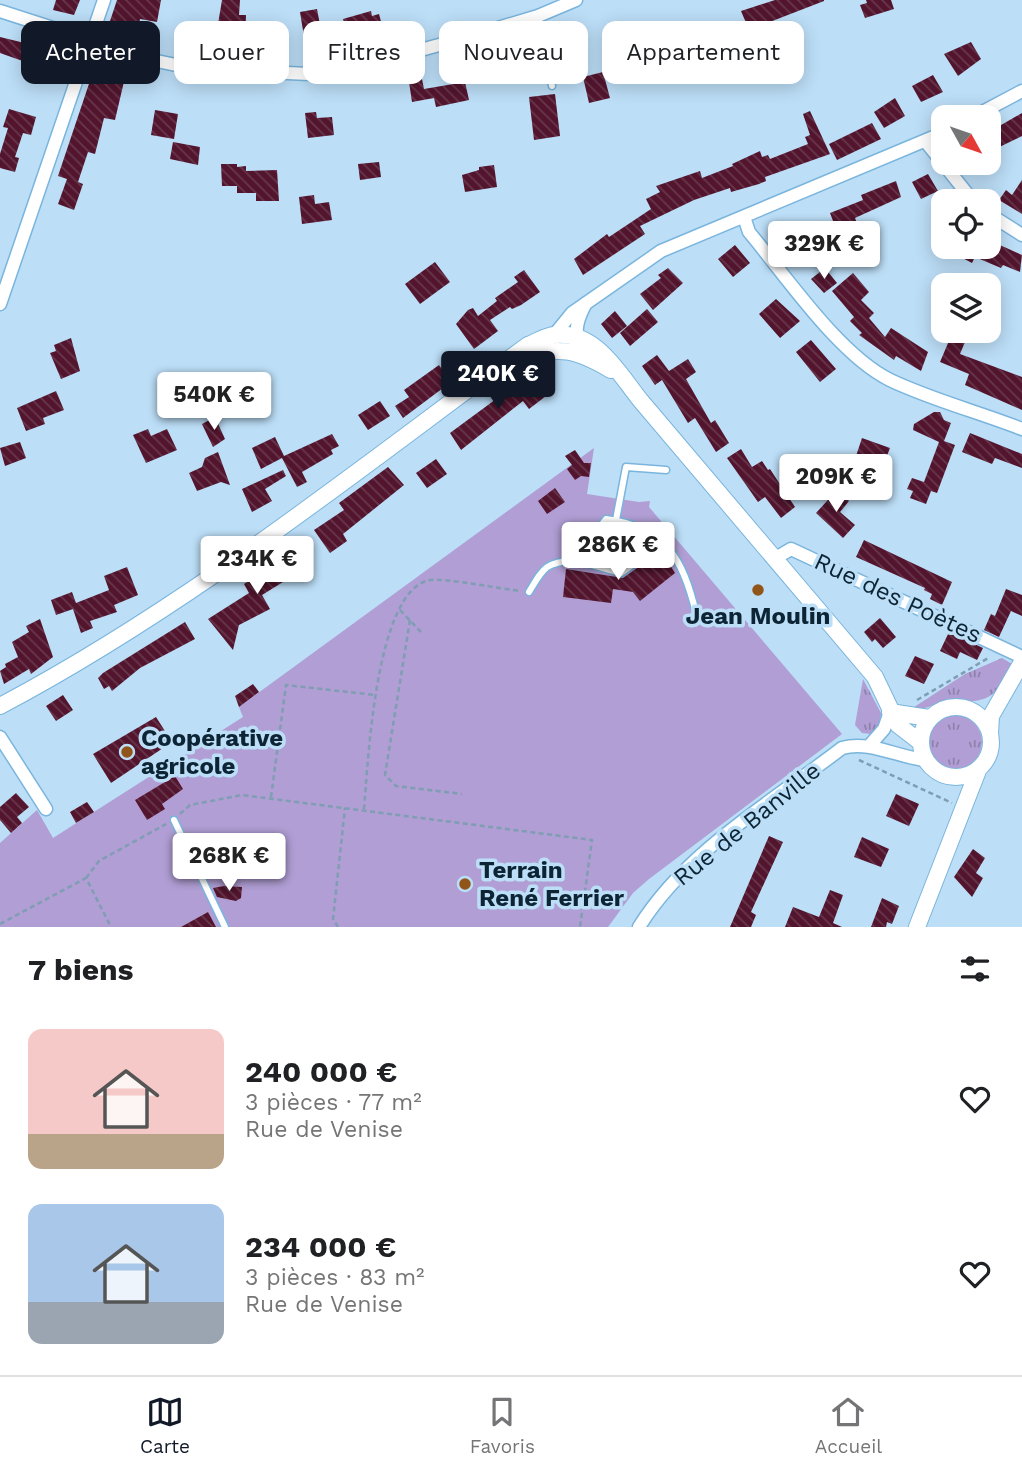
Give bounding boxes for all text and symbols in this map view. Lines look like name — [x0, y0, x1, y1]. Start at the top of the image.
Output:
chip: Acheter — [21, 21, 160, 84]
chip: Louer — [174, 21, 289, 84]
chip: Filtres — [303, 21, 425, 84]
chip: Nouveau — [439, 21, 588, 84]
chip: Appartement — [602, 21, 804, 84]
north arrow — [931, 105, 1001, 175]
map controls — [931, 105, 1001, 343]
button: locate — [931, 189, 1001, 259]
pin: 329K € — [767, 222, 881, 281]
text: 329K € — [784, 230, 864, 257]
button: layers — [931, 273, 1001, 343]
pin: 240K € — [441, 352, 555, 411]
text: 240K € — [457, 360, 539, 387]
pin: 540K € — [157, 372, 271, 432]
text: 540K € — [173, 381, 255, 408]
pin: 209K € — [779, 454, 893, 514]
text: 209K € — [795, 463, 877, 490]
pin: 286K € — [561, 522, 675, 582]
text: 286K € — [578, 531, 658, 558]
pin: 234K € — [200, 536, 314, 596]
text: 234K € — [217, 545, 297, 572]
street label: Rue des Poètes — [810, 547, 986, 649]
marker: Jean Moulin — [750, 582, 766, 598]
place label: Jean Moulin — [686, 602, 831, 630]
place label: Coopérative agricole — [141, 724, 283, 780]
marker: Coopérative agricole — [119, 744, 135, 760]
street label: Rue de Banville — [668, 756, 826, 892]
pin: 268K € — [172, 834, 286, 893]
text: 268K € — [189, 842, 269, 869]
place label: Terrain René Ferrier — [479, 856, 625, 912]
marker: Terrain René Ferrier — [457, 876, 473, 892]
icon: filters — [956, 950, 994, 988]
text: 7 biens — [28, 952, 134, 987]
text: 240 000 € — [245, 1054, 397, 1089]
icon: home — [84, 1057, 168, 1141]
icon: heart — [956, 1080, 994, 1118]
text: 3 pièces · 77 m² — [245, 1089, 422, 1116]
text: Rue de Venise — [245, 1116, 403, 1143]
text: 234 000 € — [245, 1229, 396, 1264]
icon: home — [84, 1232, 168, 1316]
icon: heart — [956, 1255, 994, 1293]
text: 3 pièces · 83 m² — [245, 1264, 425, 1291]
text: Rue de Venise — [245, 1291, 403, 1318]
tab: Carte — [140, 1393, 190, 1458]
tab: Favoris — [470, 1393, 535, 1458]
tab: Accueil — [815, 1393, 882, 1458]

